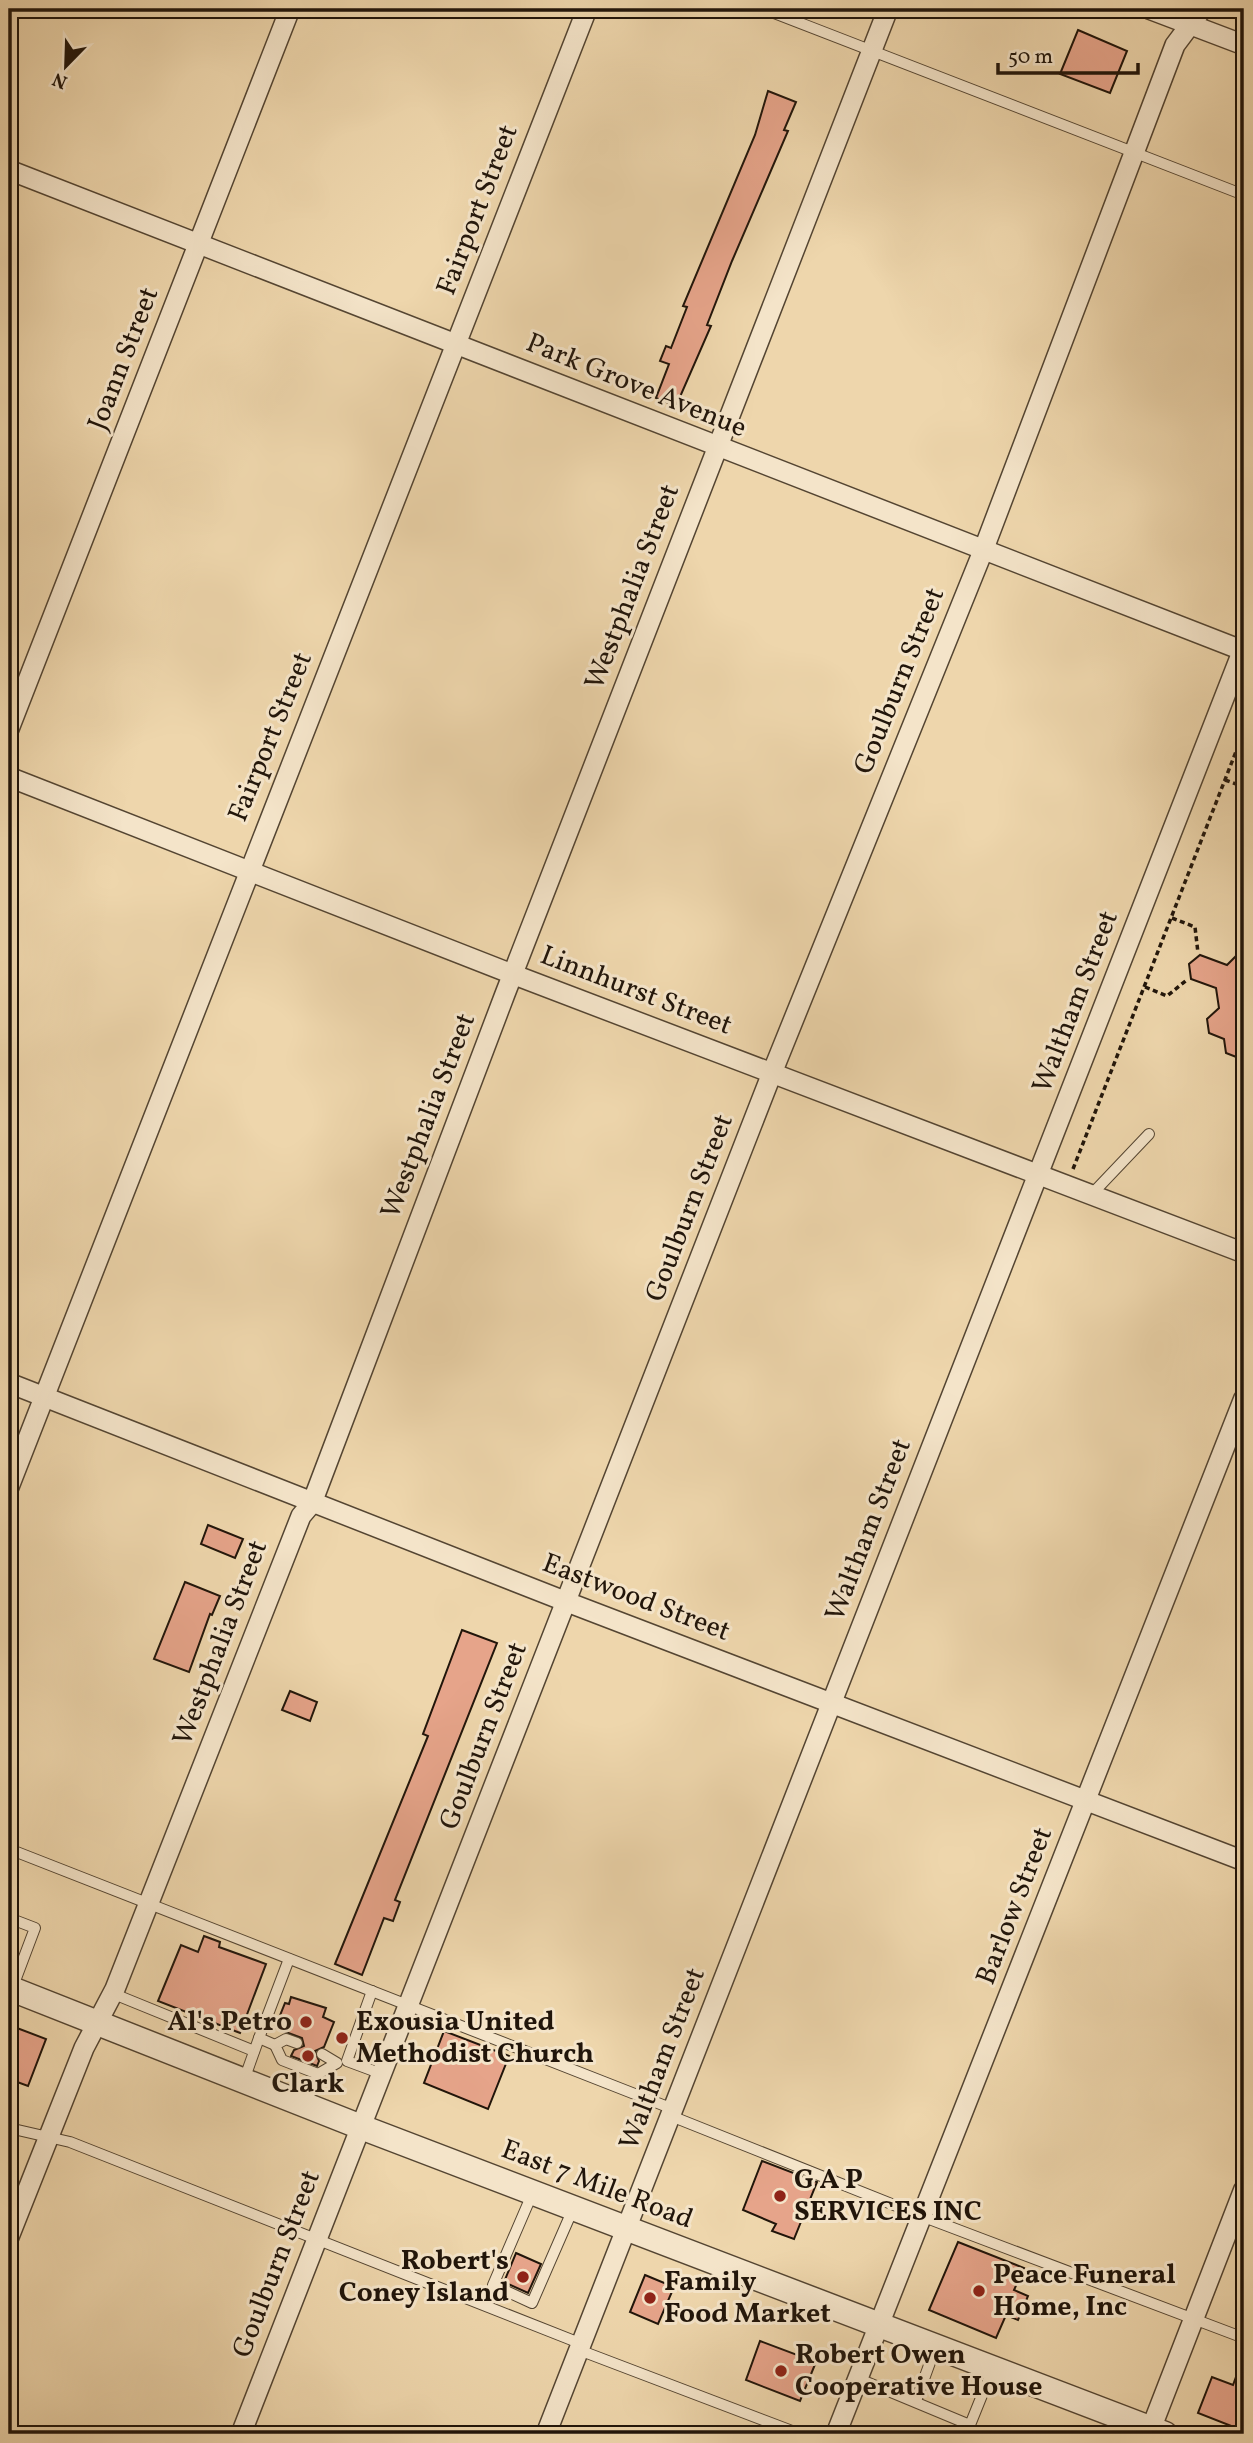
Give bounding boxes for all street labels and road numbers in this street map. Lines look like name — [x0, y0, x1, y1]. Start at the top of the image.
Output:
street label: Fairport Street — [428, 119, 528, 301]
street label: Joann Street — [79, 282, 169, 436]
street label: Park Grove Avenue — [520, 324, 752, 448]
street label: Westphalia Street — [576, 479, 690, 695]
street label: Goulburn Street — [845, 582, 955, 780]
street label: Fairport Street — [219, 646, 323, 828]
street label: Waltham Street — [1023, 905, 1129, 1099]
street label: Linnhurst Street — [534, 936, 738, 1046]
street label: Westphalia Street — [372, 1008, 486, 1224]
street label: Goulburn Street — [636, 1109, 744, 1307]
street label: Waltham Street — [816, 1433, 922, 1627]
street label: Westphalia Street — [164, 1535, 278, 1751]
street label: Eastwood Street — [536, 1544, 736, 1652]
street label: Goulburn Street — [430, 1637, 538, 1835]
street label: Barlow Street — [967, 1822, 1063, 1990]
street label: Waltham Street — [610, 1962, 716, 2156]
street label: East 7 Mile Road — [496, 2131, 698, 2239]
street label: Goulburn Street — [223, 2165, 331, 2363]

